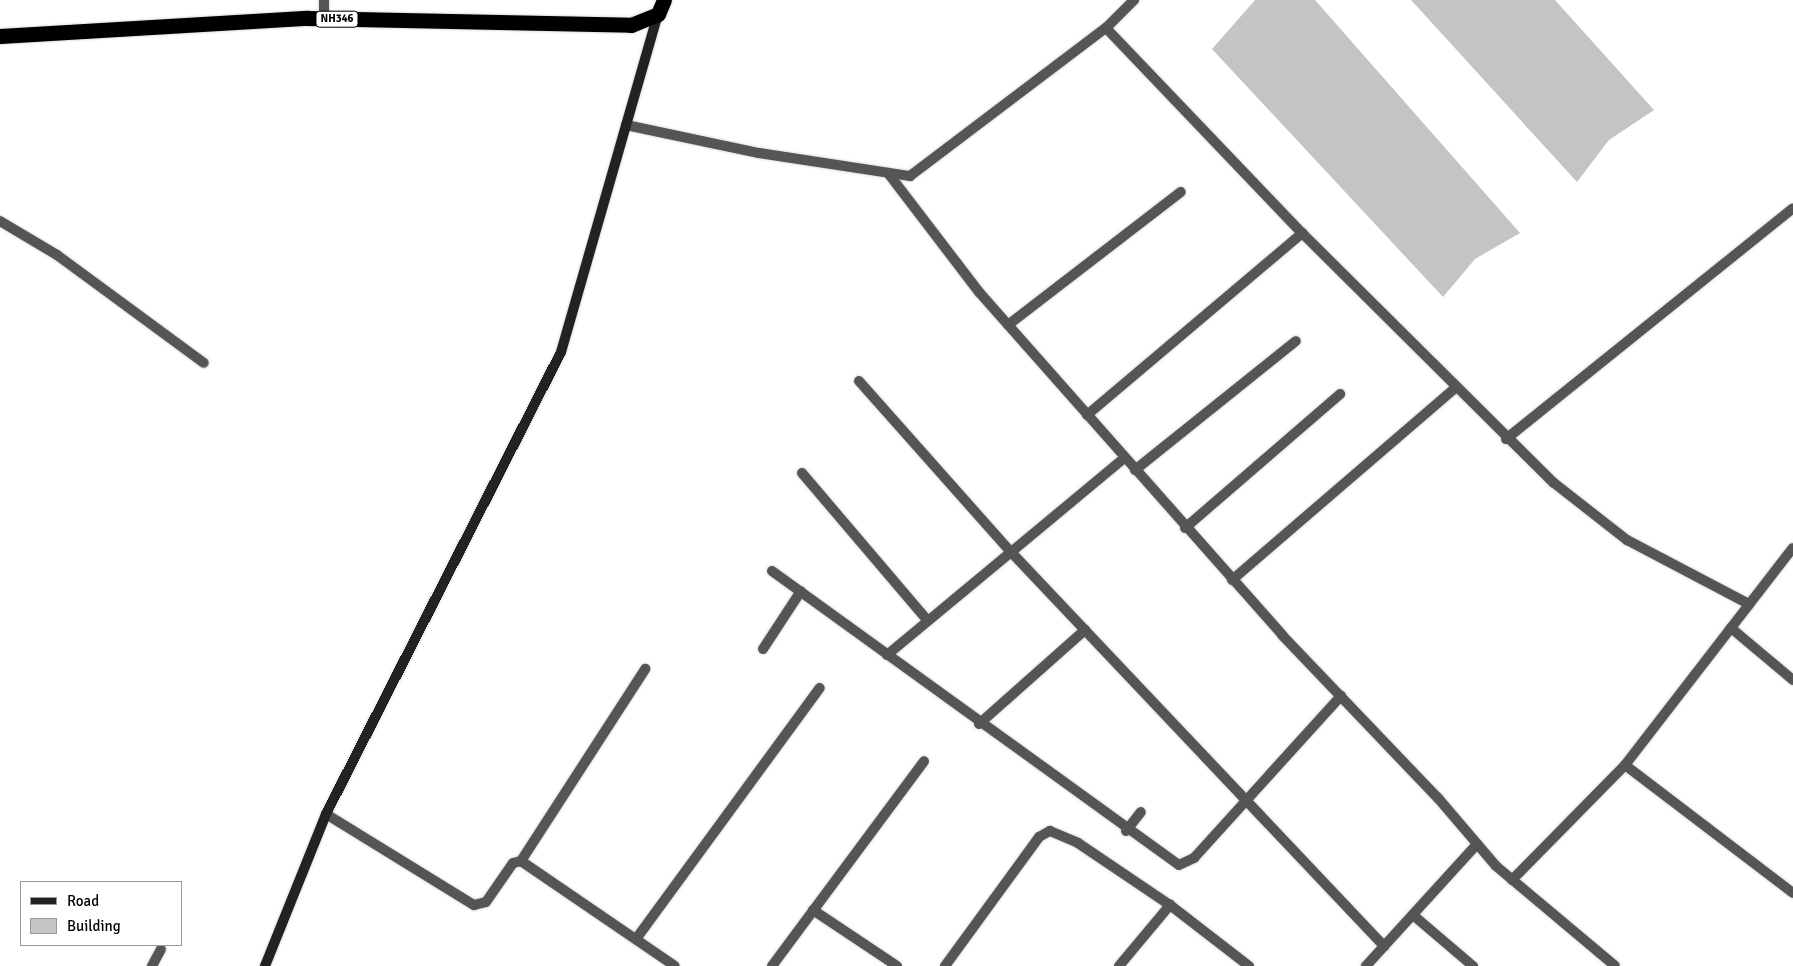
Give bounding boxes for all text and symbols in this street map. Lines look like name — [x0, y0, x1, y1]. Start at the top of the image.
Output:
road number: NH346 — [314, 10, 360, 28]
legend — [20, 881, 182, 946]
text: Road — [67, 892, 99, 910]
text: Building — [67, 917, 121, 935]

